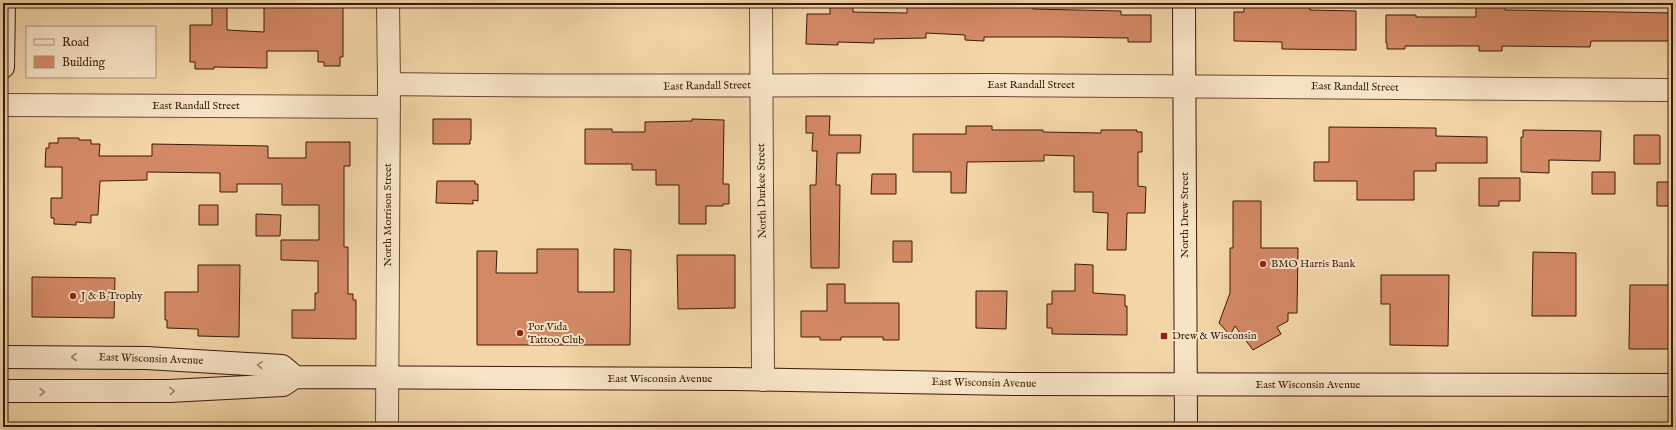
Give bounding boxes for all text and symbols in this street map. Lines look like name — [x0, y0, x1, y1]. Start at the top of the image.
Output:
legend — [26, 26, 156, 78]
text: Road — [62, 35, 90, 50]
text: Building — [62, 55, 106, 70]
street label: East Randall Street — [663, 78, 751, 94]
street label: East Randall Street — [987, 78, 1075, 92]
street label: East Randall Street — [1311, 79, 1399, 95]
street label: East Randall Street — [152, 99, 240, 113]
street label: North Durkee Street — [754, 143, 770, 239]
street label: North Morrison Street — [381, 163, 395, 267]
street label: North Drew Street — [1178, 172, 1192, 258]
place label: BMO Harris Bank — [1271, 257, 1355, 271]
marker: BMO Harris Bank — [1258, 259, 1268, 269]
place label: J & B Trophy — [79, 289, 143, 303]
marker: J & B Trophy — [68, 291, 78, 301]
place label: Por Vida Tattoo Club — [528, 320, 584, 347]
marker: Por Vida Tattoo Club — [515, 328, 525, 338]
place label: Drew & Wisconsin — [1172, 329, 1257, 343]
marker: Drew & Wisconsin — [1159, 331, 1169, 341]
street label: East Wisconsin Avenue — [98, 350, 204, 368]
one-way arrow — [71, 353, 77, 361]
one-way arrow — [257, 360, 263, 369]
street label: East Wisconsin Avenue — [608, 372, 712, 386]
street label: East Wisconsin Avenue — [931, 375, 1037, 391]
street label: East Wisconsin Avenue — [1256, 378, 1360, 392]
one-way arrow — [169, 387, 175, 395]
one-way arrow — [39, 388, 45, 396]

